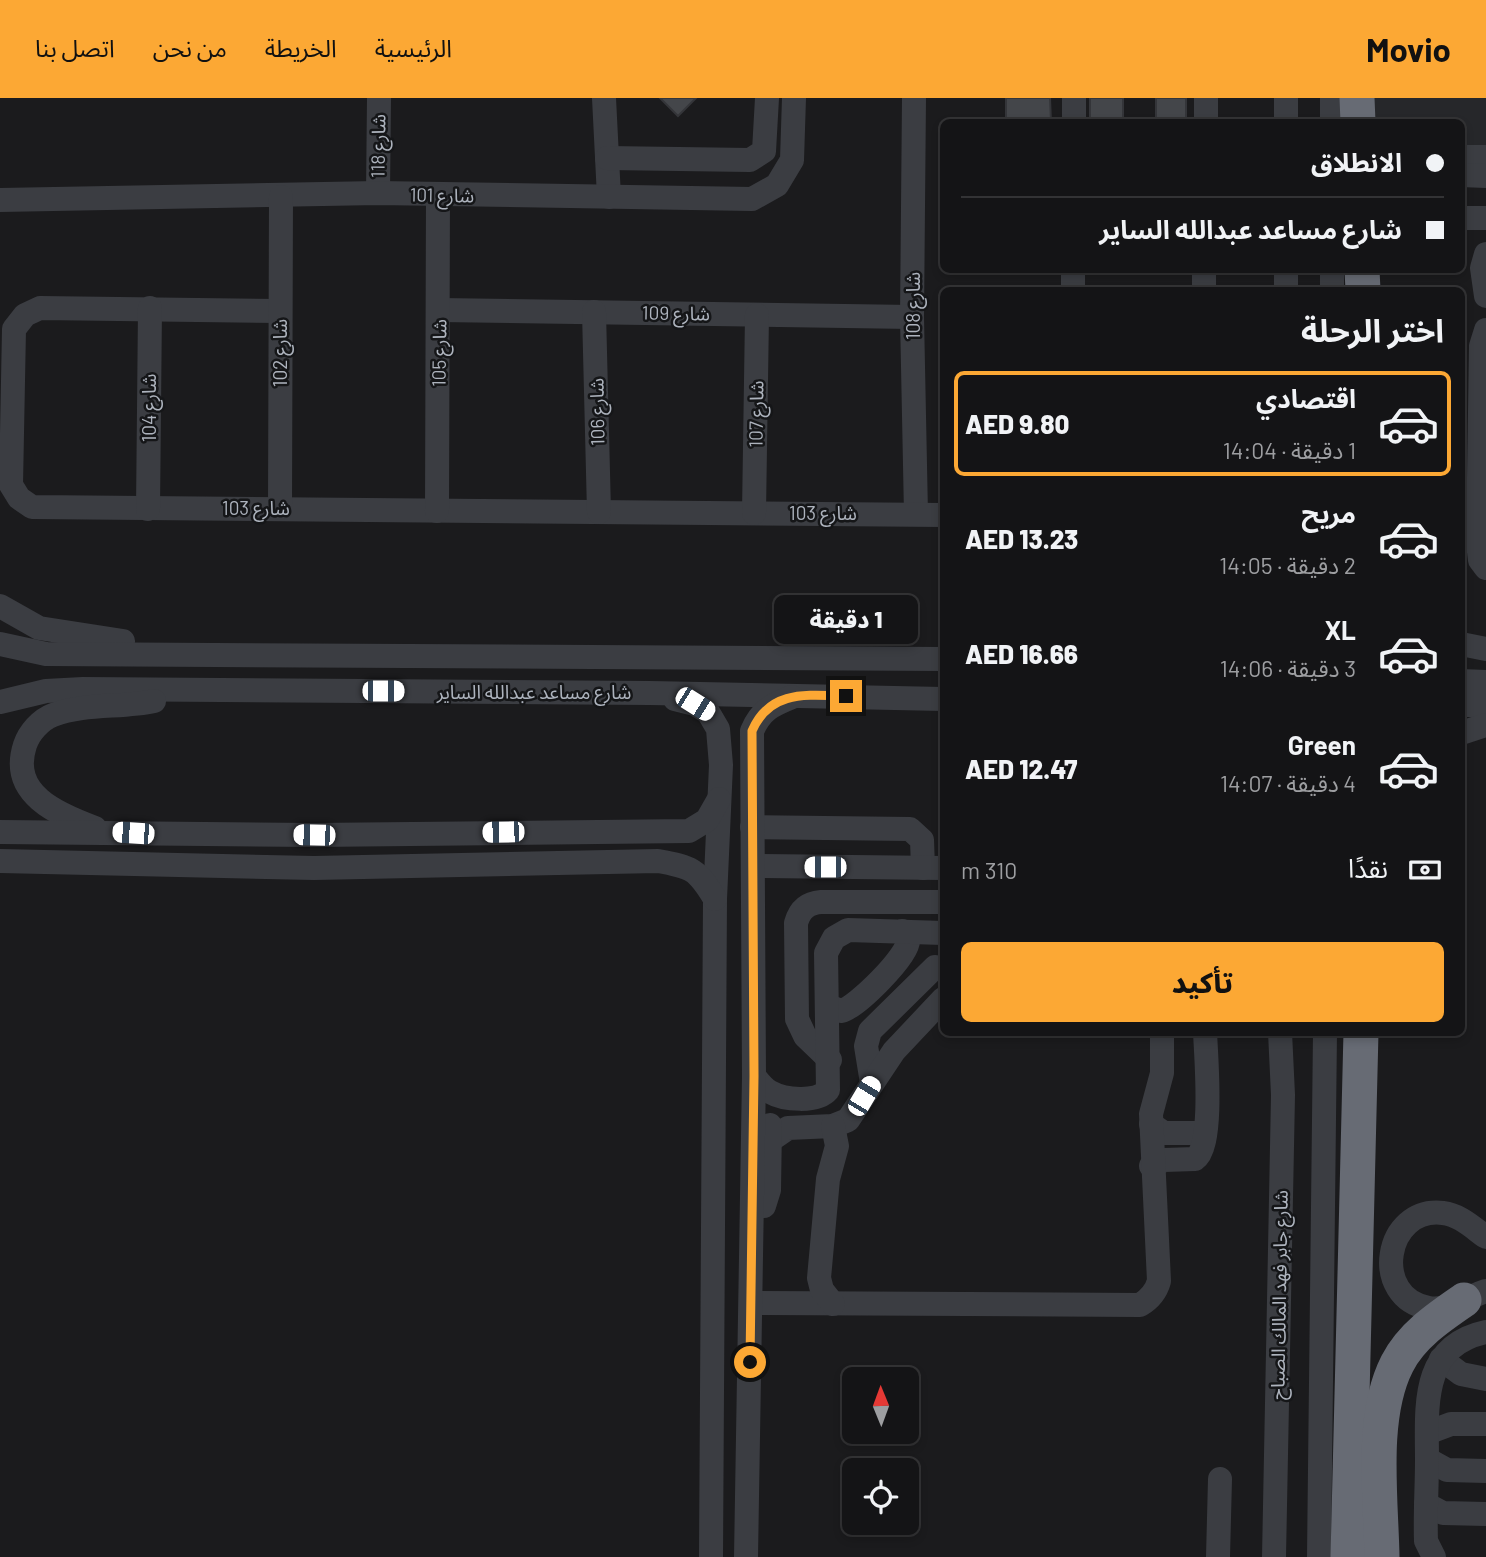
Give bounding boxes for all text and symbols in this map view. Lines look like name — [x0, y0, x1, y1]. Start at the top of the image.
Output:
text: Movio — [1366, 29, 1451, 69]
text: اتصل بنا — [35, 33, 115, 62]
text: من نحن — [153, 33, 227, 62]
text: الخريطة — [265, 33, 337, 62]
text: الرئيسية — [375, 33, 452, 62]
street label: شارع 118 — [365, 114, 393, 178]
text: الانطلاق — [1311, 146, 1402, 177]
street label: شارع 101 — [410, 182, 474, 210]
text: شارع مساعد عبدالله الساير — [1099, 213, 1402, 244]
street label: شارع 108 — [901, 272, 927, 340]
street label: شارع 109 — [642, 300, 710, 328]
text: اختر الرحلة — [1301, 310, 1444, 348]
street label: شارع 102 — [268, 319, 294, 387]
street label: شارع 105 — [426, 319, 454, 387]
street label: شارع 104 — [137, 374, 163, 442]
street label: شارع 106 — [584, 378, 612, 446]
street label: شارع 107 — [743, 380, 771, 448]
text: اقتصادي — [1256, 382, 1356, 413]
icon: car — [1377, 392, 1440, 455]
text: AED 9.80 — [965, 408, 1069, 439]
text: 1 دقيقة · 14:04 — [1223, 436, 1356, 464]
street label: شارع 103 — [222, 496, 290, 522]
text: مريح — [1301, 497, 1356, 528]
street label: شارع 103 — [789, 501, 857, 527]
icon: car — [1377, 507, 1440, 570]
text: AED 13.23 — [965, 523, 1078, 554]
text: 2 دقيقة · 14:05 — [1219, 551, 1356, 579]
callout: 1 دقيقة — [774, 594, 918, 644]
text: 1 دقيقة — [810, 605, 882, 633]
text: XL — [1325, 614, 1356, 645]
icon: car — [1377, 622, 1440, 685]
text: AED 16.66 — [965, 638, 1078, 669]
text: 3 دقيقة · 14:06 — [1220, 654, 1356, 682]
street label: شارع مساعد عبدالله الساير — [436, 680, 631, 706]
route end — [830, 680, 862, 712]
car — [363, 681, 405, 702]
car — [672, 684, 719, 724]
text: Green — [1288, 729, 1356, 760]
icon: car — [1377, 737, 1440, 800]
text: AED 12.47 — [965, 753, 1077, 784]
text: 4 دقيقة · 14:07 — [1220, 769, 1356, 797]
car — [112, 821, 155, 845]
car — [482, 821, 525, 843]
car — [293, 824, 336, 846]
icon: cash — [1406, 851, 1444, 889]
text: نقدًا — [1348, 852, 1388, 883]
text: 310 m — [961, 856, 1017, 884]
car — [805, 857, 847, 878]
button: تأكيد — [961, 942, 1444, 1022]
car — [845, 1073, 884, 1119]
street label: شارع جابر فهد المالك الصباح — [1265, 1190, 1295, 1400]
route start — [734, 1346, 766, 1378]
north arrow — [842, 1367, 919, 1444]
map controls — [842, 1367, 919, 1535]
button: locate — [842, 1458, 919, 1535]

